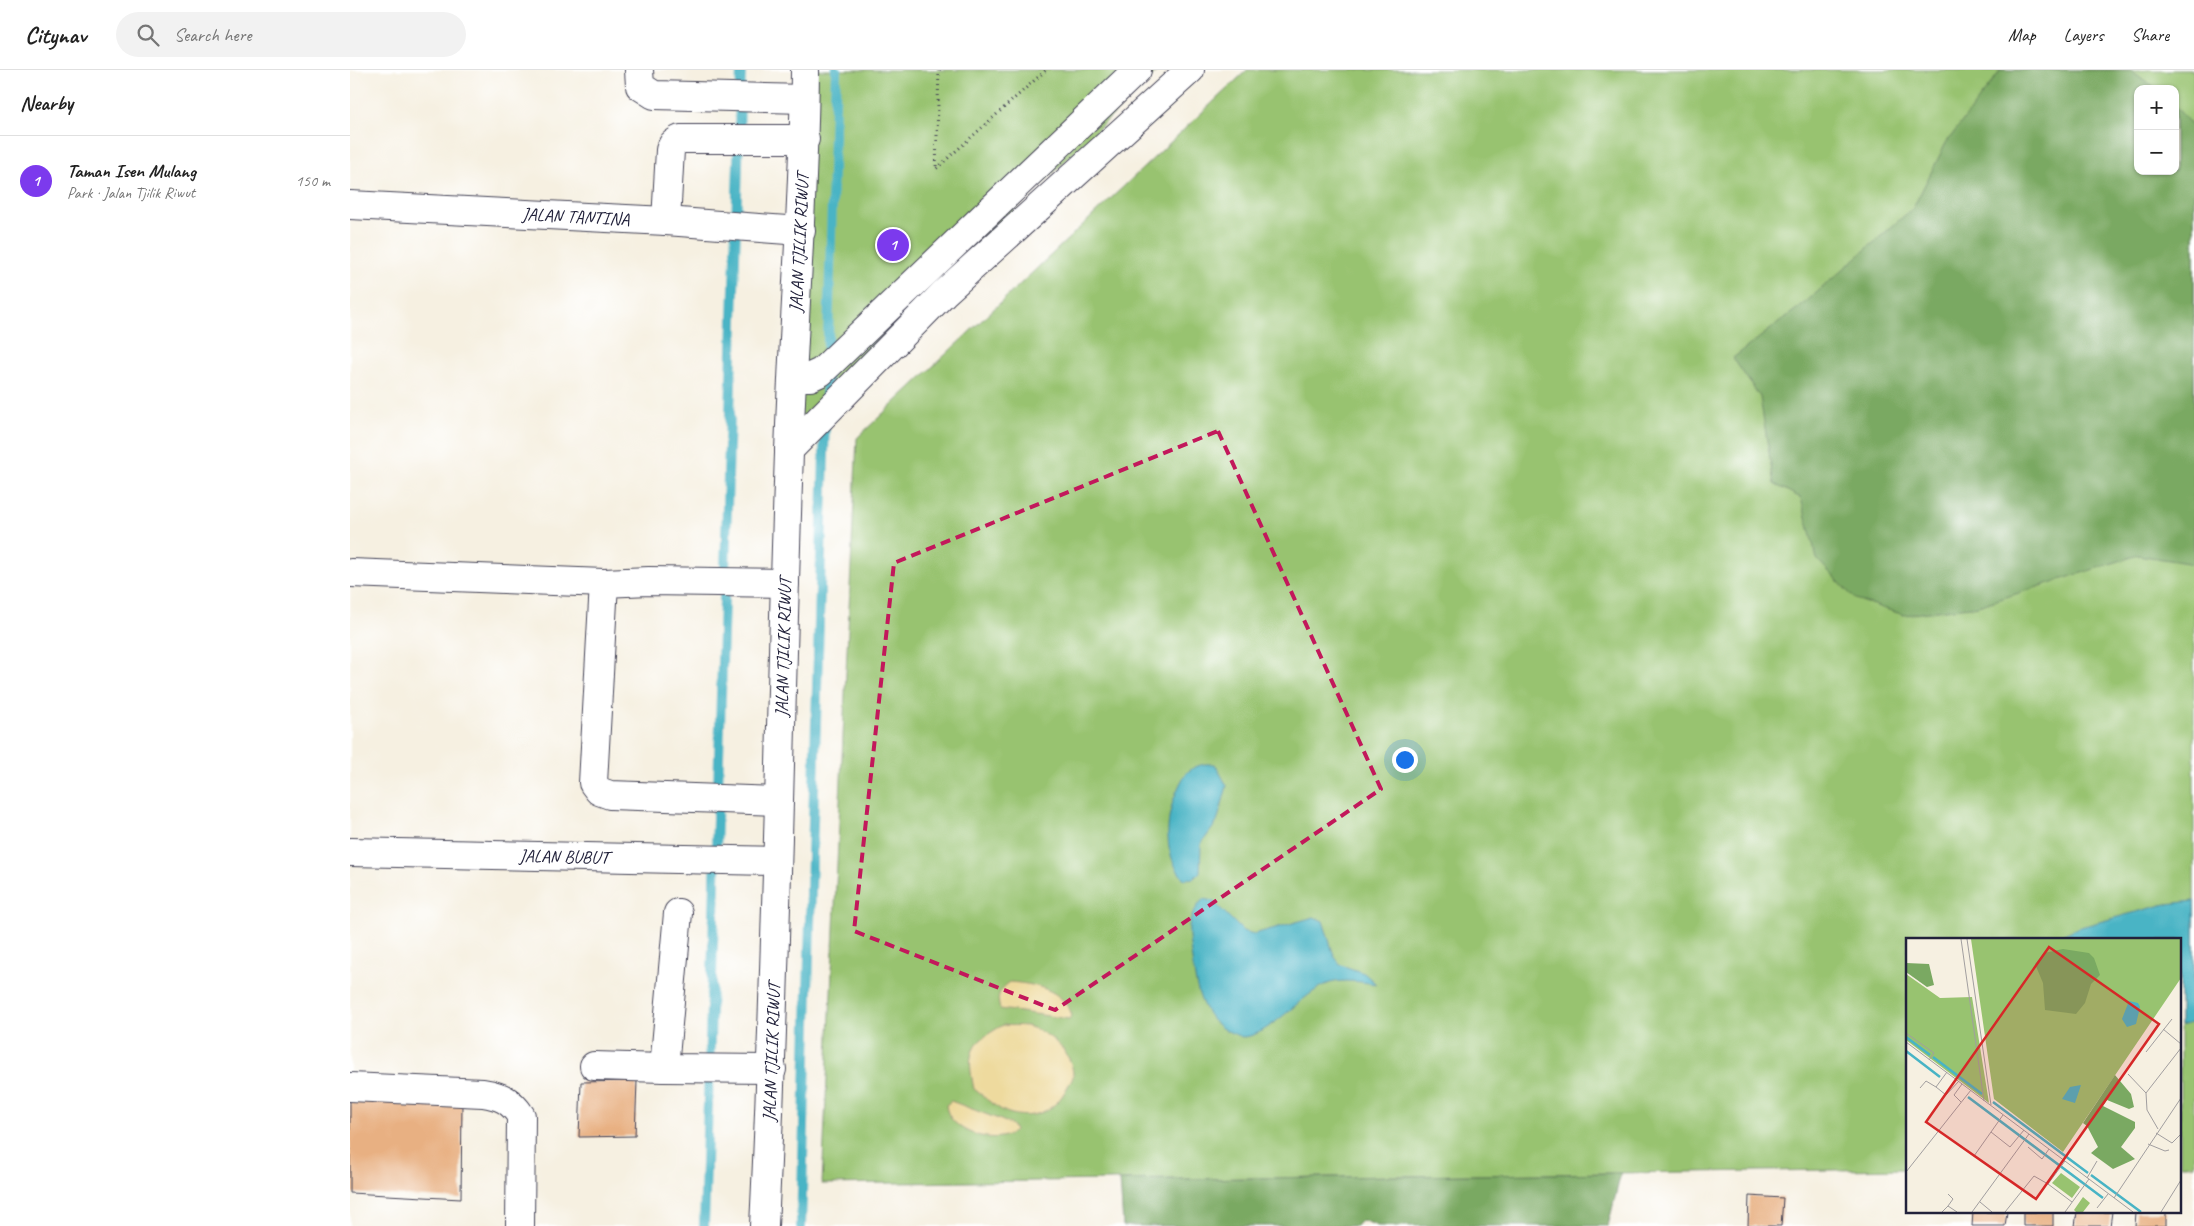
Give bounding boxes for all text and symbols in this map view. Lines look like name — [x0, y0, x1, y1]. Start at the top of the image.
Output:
search box — [116, 12, 466, 57]
text: Citynav — [25, 20, 86, 50]
icon: search — [134, 21, 162, 49]
text: Search here — [174, 23, 251, 47]
text: Map — [2008, 24, 2036, 46]
text: Layers — [2064, 24, 2103, 46]
text: Share — [2131, 24, 2169, 46]
map controls — [2134, 85, 2179, 175]
button: + — [2134, 85, 2179, 130]
text: Nearby — [20, 90, 73, 116]
button: − — [2134, 130, 2179, 175]
text: Taman Isen Mulang — [67, 159, 196, 183]
street label: JALAN TJILIK RIWUT — [784, 169, 814, 314]
text: 1 — [32, 171, 40, 191]
text: 150 m — [296, 171, 330, 191]
text: Park · Jalan Tjilik Riwut — [67, 183, 195, 203]
street label: JALAN TANTINA — [521, 203, 631, 230]
pin: 1 — [877, 226, 909, 264]
street label: JALAN TJILIK RIWUT — [770, 574, 796, 718]
your location — [1392, 747, 1418, 773]
street label: JALAN BUBUT — [518, 845, 614, 869]
inset map — [1906, 938, 2182, 1214]
street label: JALAN TJILIK RIWUT — [758, 978, 785, 1123]

